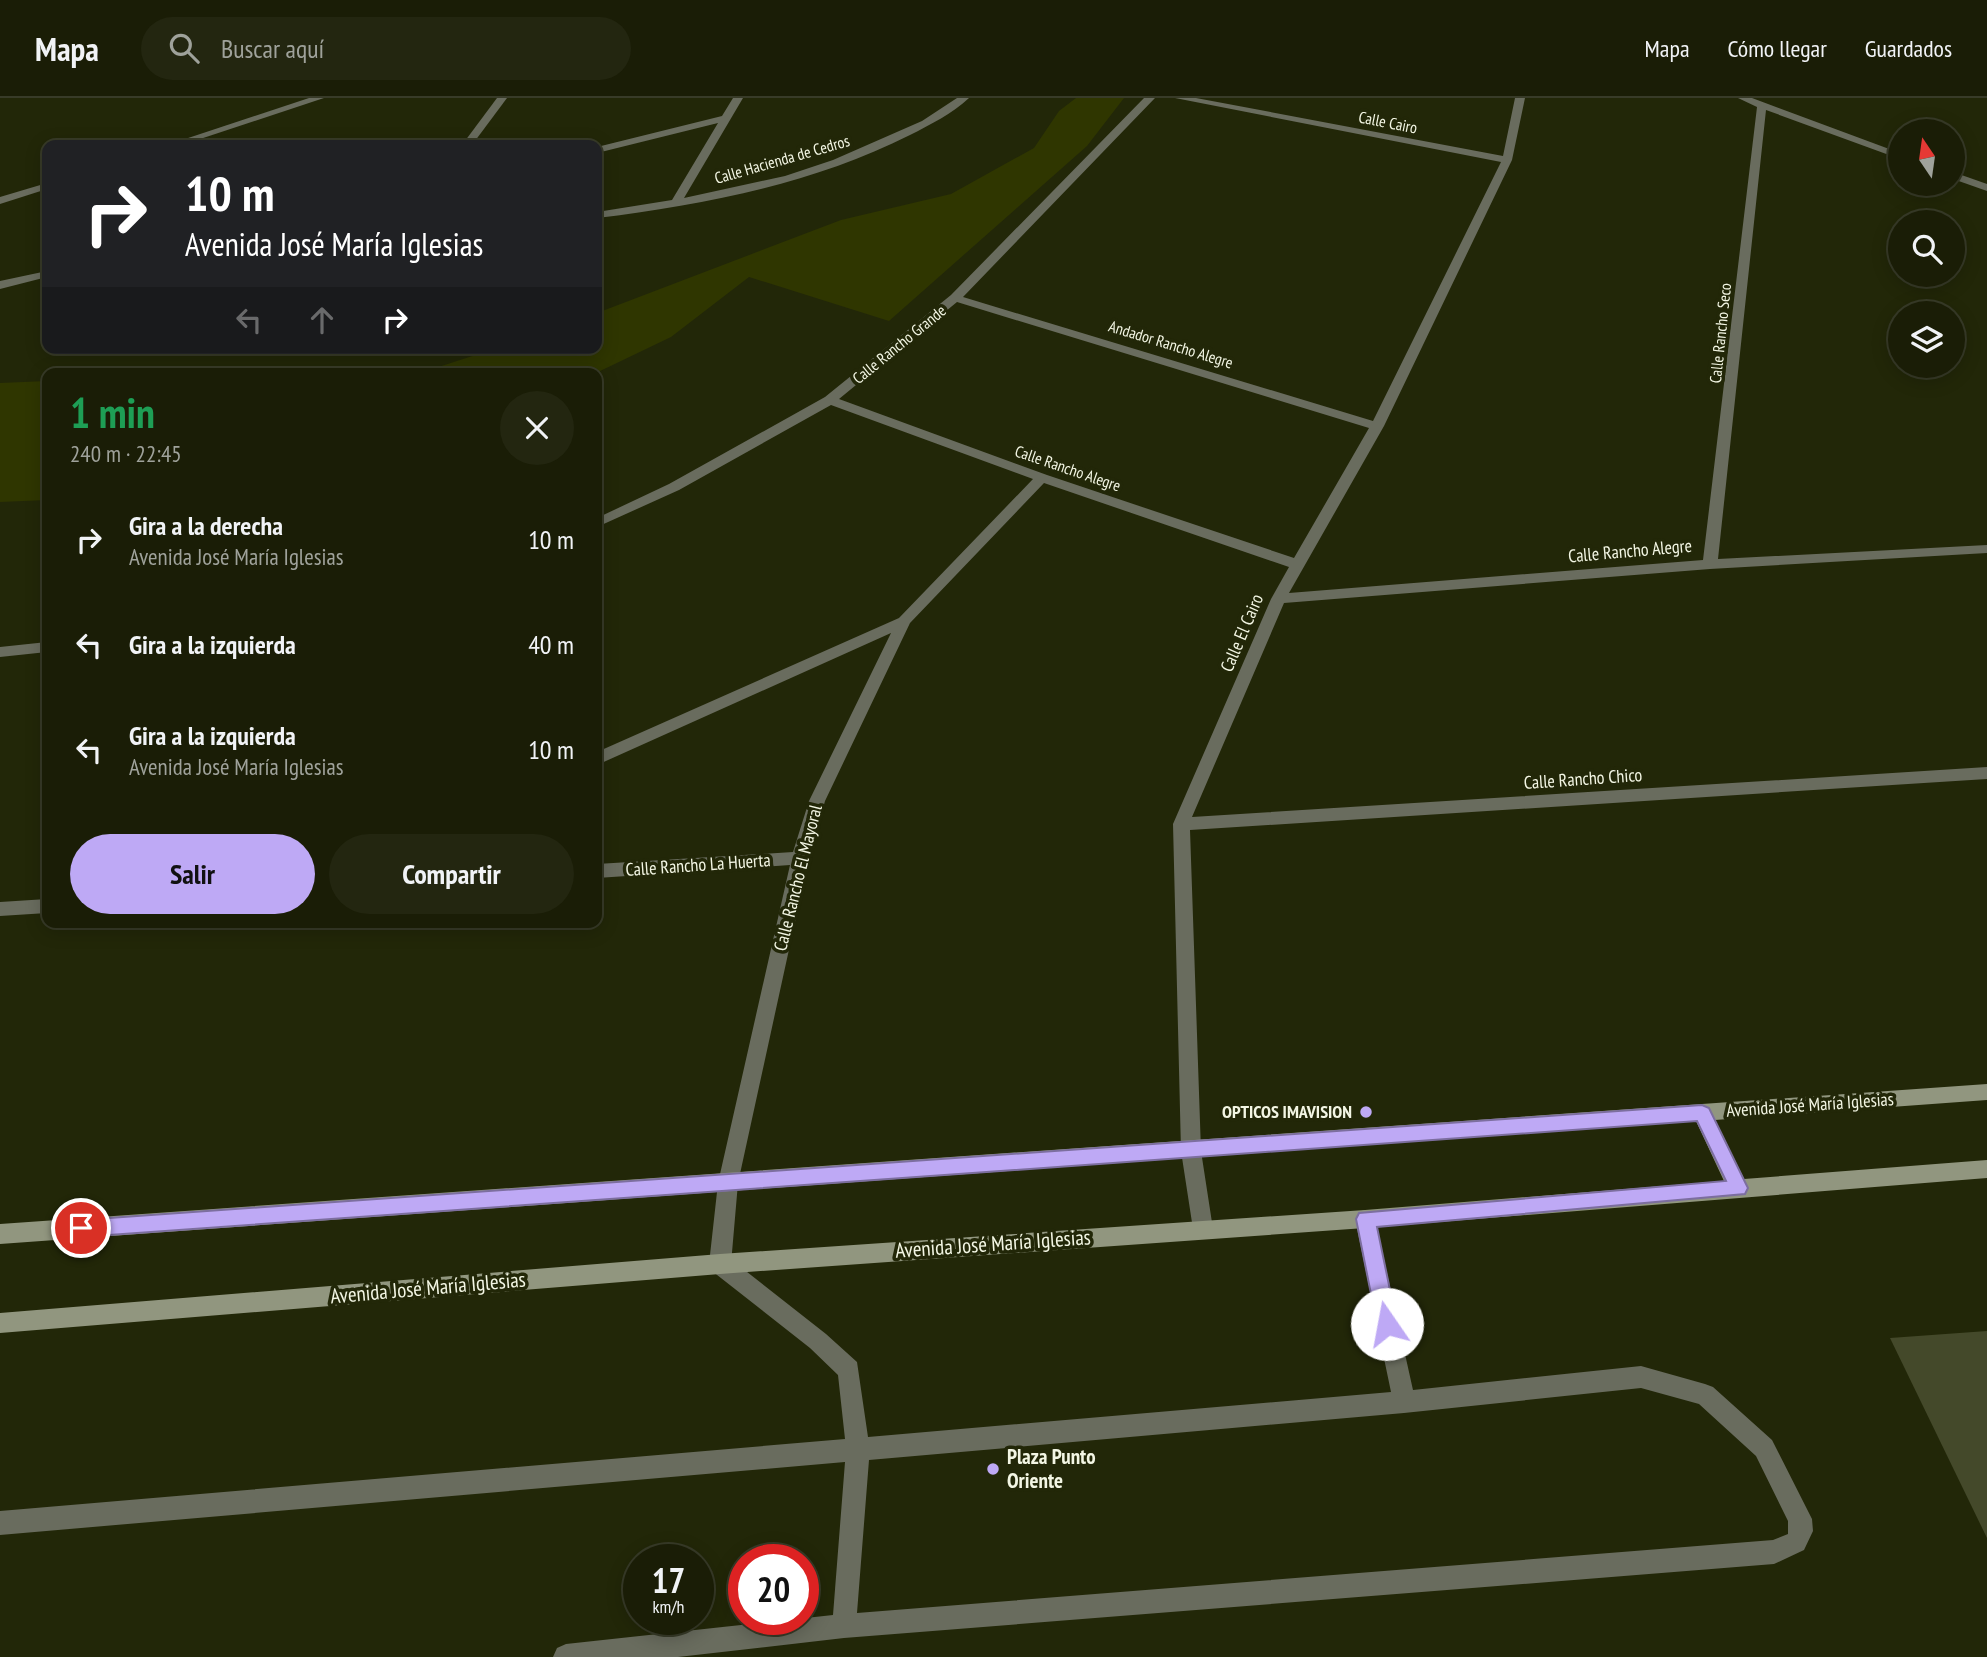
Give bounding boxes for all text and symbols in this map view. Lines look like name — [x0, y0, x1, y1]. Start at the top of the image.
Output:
search box — [141, 17, 631, 80]
text: Mapa — [35, 27, 99, 70]
icon: search — [165, 29, 203, 67]
text: Buscar aquí — [221, 32, 324, 65]
text: Mapa — [1645, 33, 1690, 64]
text: Cómo llegar — [1728, 33, 1827, 64]
text: Guardados — [1865, 33, 1952, 64]
street label: Calle Cairo — [1357, 107, 1419, 137]
north arrow — [1888, 119, 1965, 196]
map controls — [1888, 119, 1965, 378]
street label: Calle Hacienda de Cedros — [712, 130, 852, 188]
text: 10 m — [185, 161, 274, 225]
icon: right — [70, 168, 161, 259]
button: search — [1888, 210, 1965, 287]
text: Avenida José María Iglesias — [185, 223, 483, 265]
street label: Calle Rancho Seco — [1705, 282, 1735, 384]
street label: Calle Rancho Grande — [848, 300, 950, 388]
icon: left — [230, 301, 268, 339]
icon: ahead — [303, 301, 341, 339]
icon: right — [376, 301, 414, 339]
button: layers — [1888, 301, 1965, 378]
street label: Andador Rancho Alegre — [1106, 316, 1236, 372]
text: 1 min — [70, 385, 155, 440]
button: close — [500, 391, 574, 465]
text: 240 m · 22:45 — [70, 439, 182, 468]
street label: Calle Rancho Alegre — [1013, 441, 1123, 495]
text: Gira a la derecha — [129, 509, 283, 542]
icon: right — [70, 521, 108, 559]
text: 10 m — [528, 523, 574, 556]
street label: Calle Rancho Alegre — [1567, 534, 1693, 567]
text: Avenida José María Iglesias — [129, 542, 343, 571]
street label: Calle El Cairo — [1215, 590, 1268, 675]
icon: left — [70, 626, 108, 664]
text: Gira a la izquierda — [129, 628, 296, 661]
text: 40 m — [528, 628, 574, 661]
text: Gira a la izquierda — [129, 719, 296, 752]
icon: left — [70, 731, 108, 769]
text: 10 m — [528, 733, 574, 766]
text: Avenida José María Iglesias — [129, 752, 343, 781]
street label: Calle Rancho Chico — [1523, 763, 1643, 794]
street label: Calle Rancho El Mayoral — [768, 802, 827, 953]
button: Salir — [70, 834, 315, 914]
button: Compartir — [329, 834, 574, 914]
street label: Calle Rancho La Huerta — [625, 848, 771, 881]
street label: Avenida José María Iglesias — [1725, 1087, 1894, 1122]
place label: OPTICOS IMAVISION — [1222, 1100, 1352, 1123]
marker: OPTICOS IMAVISION — [1358, 1104, 1374, 1120]
pin — [51, 1198, 111, 1258]
icon: arrive — [62, 1209, 100, 1247]
street label: Avenida José María Iglesias — [894, 1223, 1092, 1264]
street label: Avenida José María Iglesias — [329, 1266, 527, 1309]
position arrow — [1350, 1287, 1424, 1361]
place label: Plaza Punto Oriente — [1007, 1443, 1096, 1494]
marker: Plaza Punto Oriente — [985, 1461, 1001, 1477]
speed limit sign: 20 — [728, 1544, 819, 1635]
text: 17 — [652, 1557, 685, 1603]
text: km/h — [653, 1595, 684, 1618]

